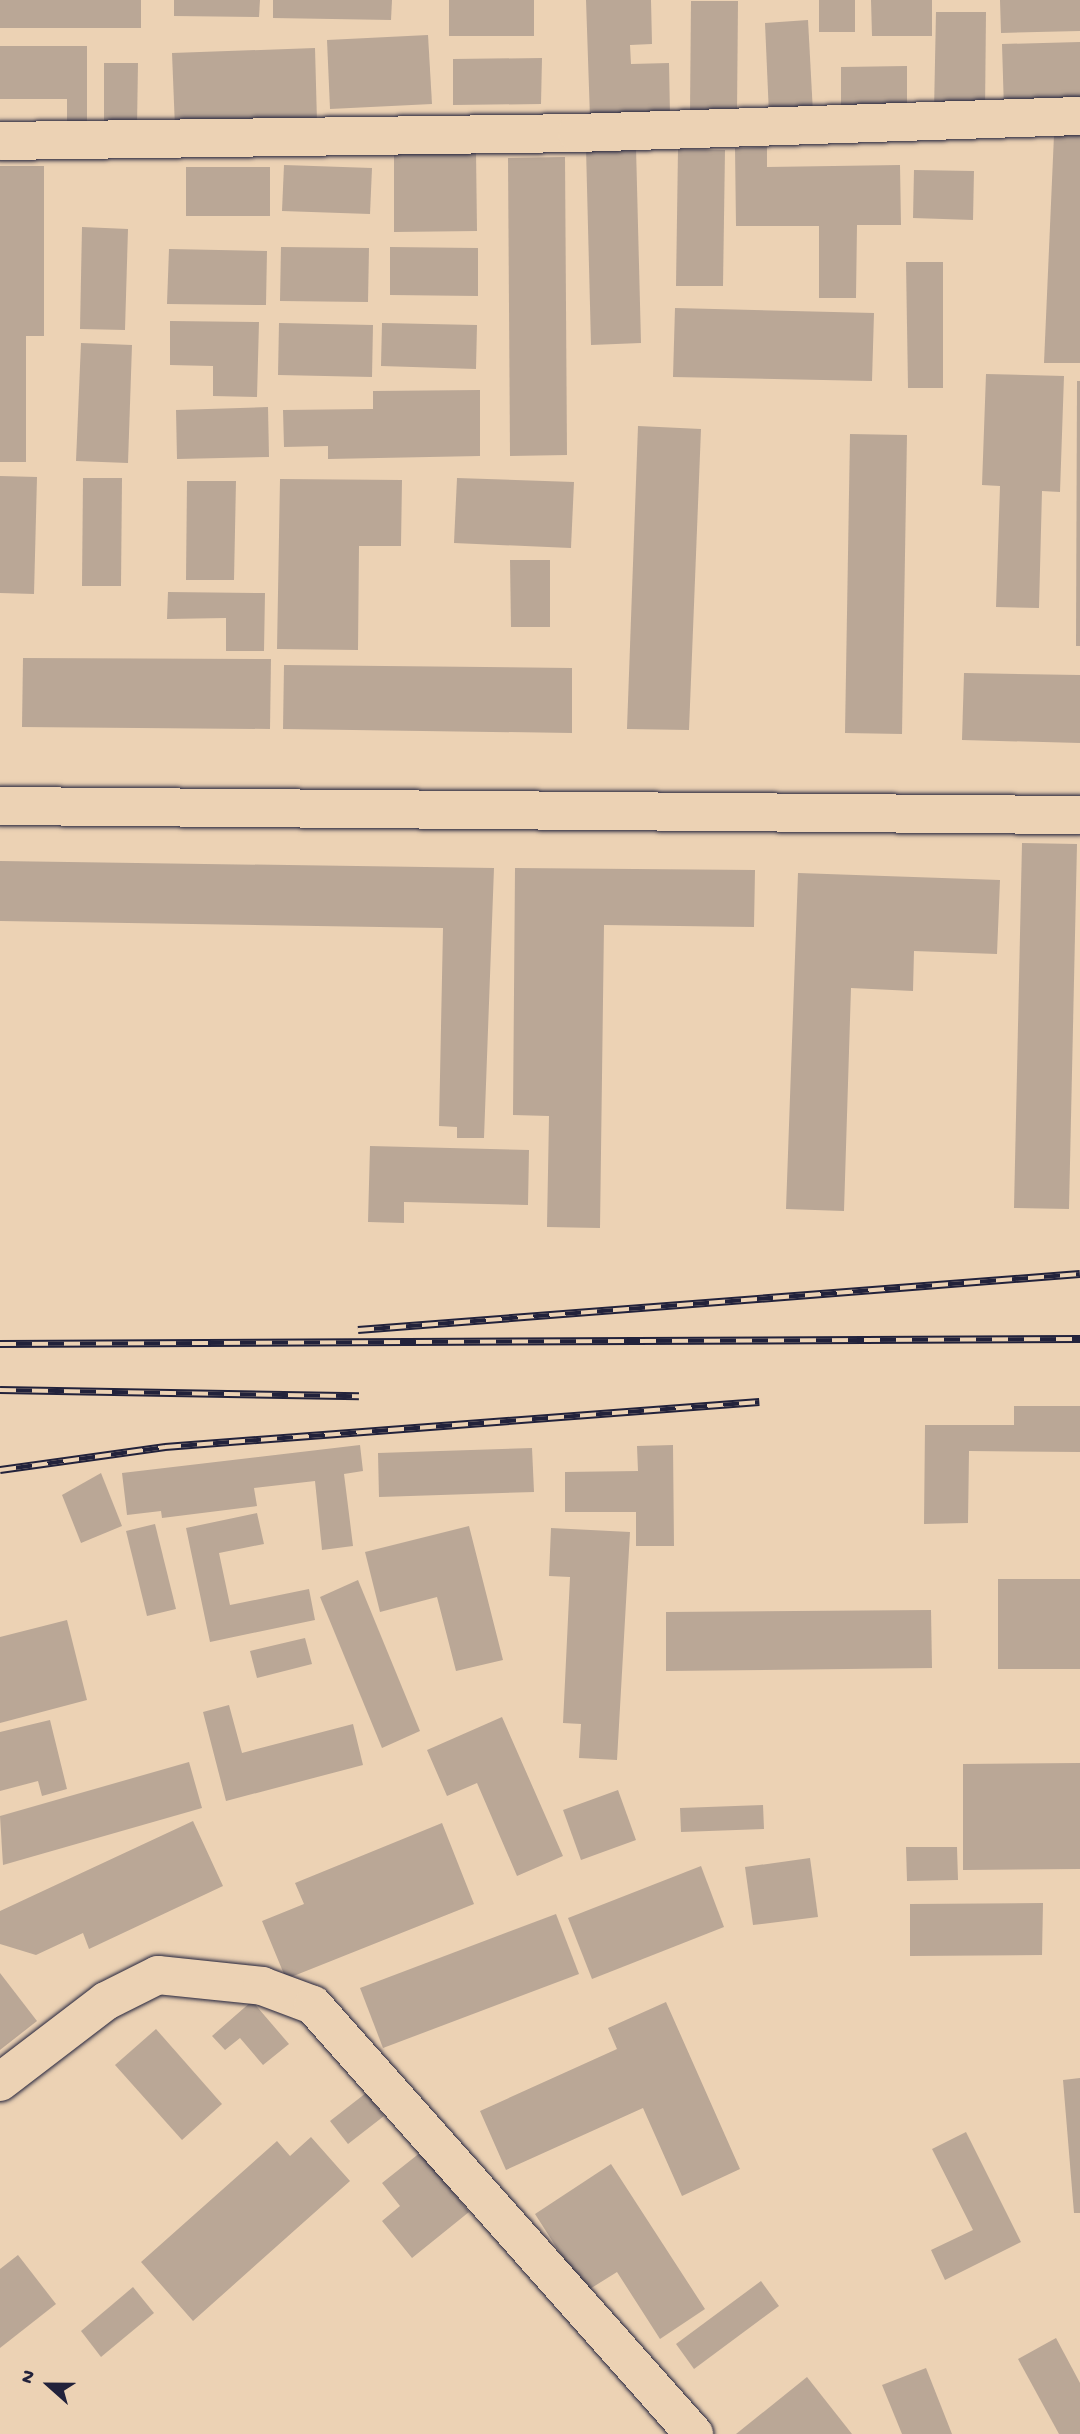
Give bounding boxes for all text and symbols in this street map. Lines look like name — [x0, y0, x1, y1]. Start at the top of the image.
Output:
north arrow — [14, 2350, 84, 2420]
text: N — [16, 2367, 42, 2387]

